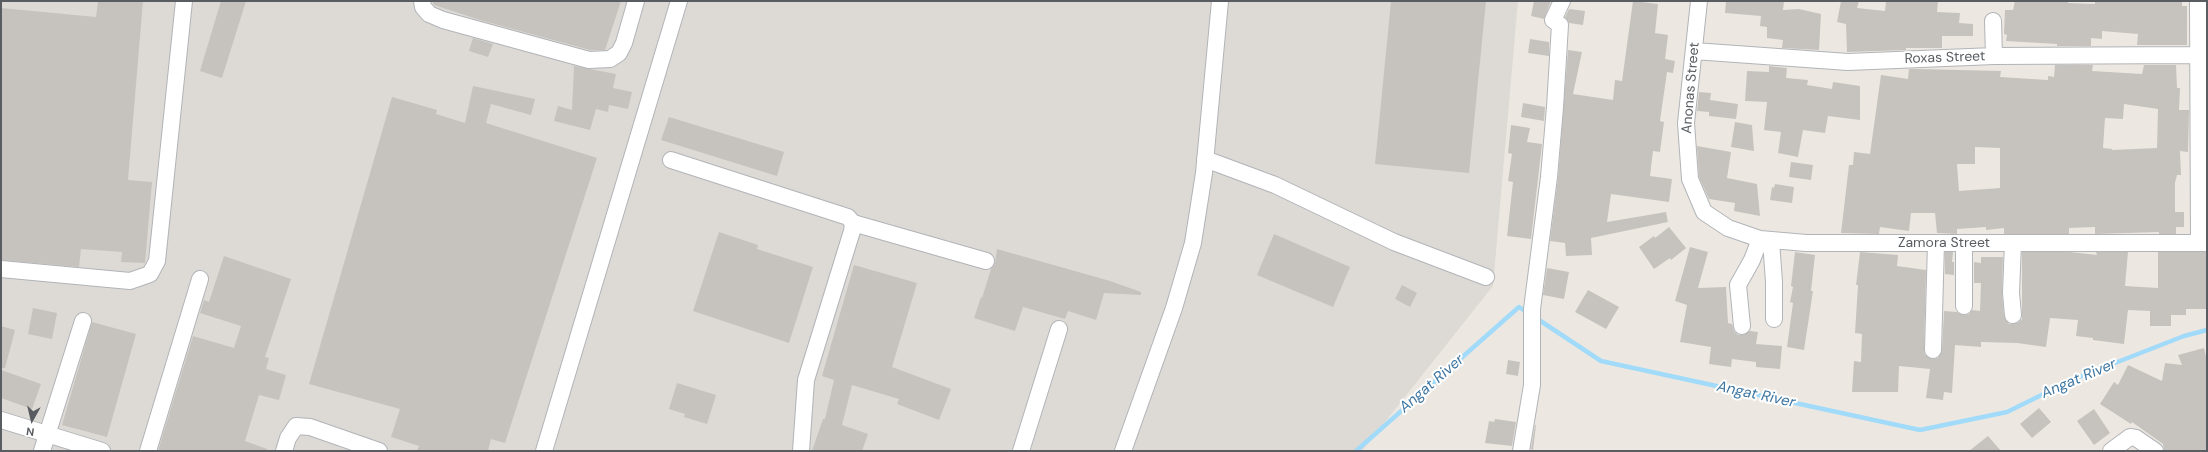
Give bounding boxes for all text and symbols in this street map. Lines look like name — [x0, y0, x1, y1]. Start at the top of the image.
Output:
street label: Anonas Street — [1679, 42, 1703, 134]
street label: Roxas Street — [1904, 48, 1986, 68]
street label: Zamora Street — [1898, 235, 1990, 251]
water label: Angat River — [1396, 351, 1468, 417]
water label: Angat River — [2039, 355, 2119, 403]
water label: Angat River — [1715, 378, 1797, 412]
north arrow — [12, 400, 52, 440]
text: N — [25, 424, 35, 439]

